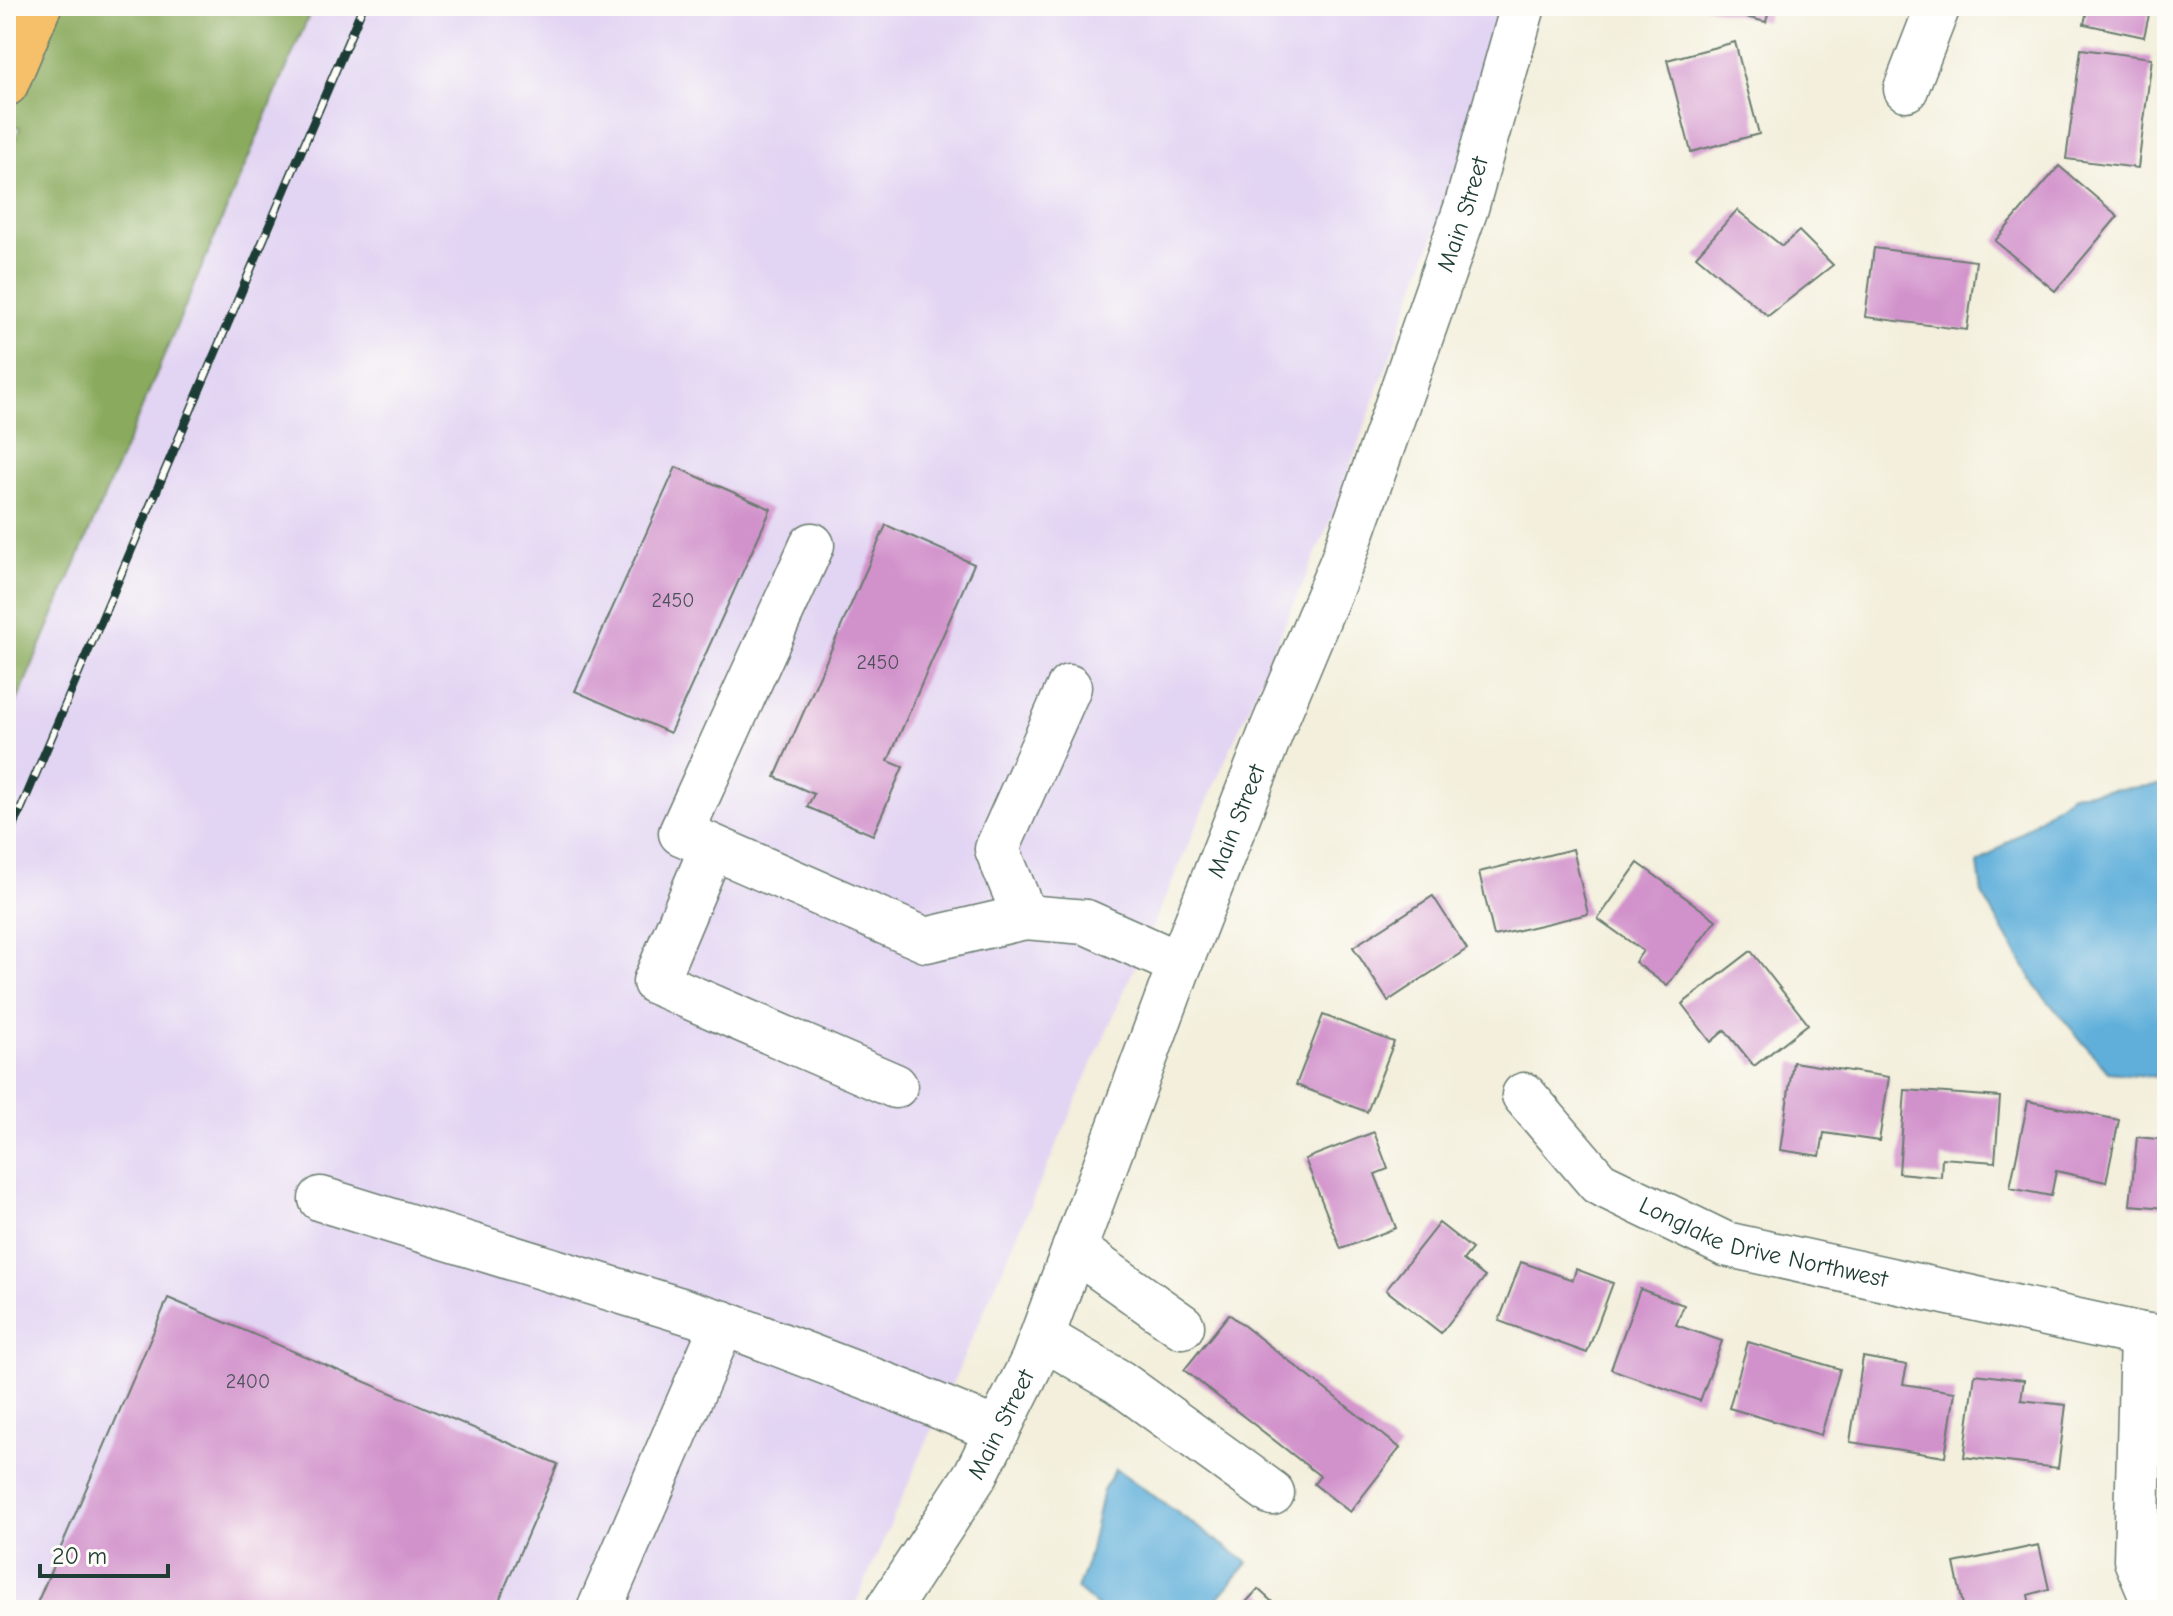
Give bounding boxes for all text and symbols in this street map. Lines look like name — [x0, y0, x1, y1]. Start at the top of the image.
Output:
street label: Main Street — [1431, 152, 1494, 276]
house number: 2450 — [651, 589, 695, 612]
house number: 2450 — [856, 651, 900, 674]
street label: Main Street — [1201, 759, 1271, 882]
street label: Longlake Drive Northwest — [1635, 1191, 1891, 1293]
street label: Main Street — [962, 1364, 1041, 1484]
house number: 2400 — [226, 1370, 270, 1393]
scale bar — [40, 1528, 168, 1578]
text: 20 m — [52, 1542, 107, 1570]

